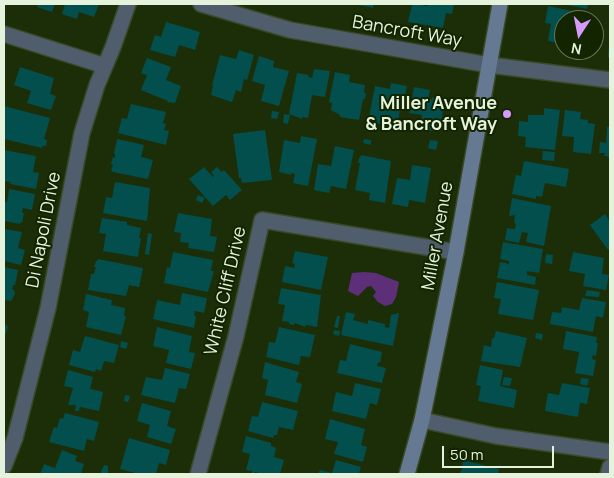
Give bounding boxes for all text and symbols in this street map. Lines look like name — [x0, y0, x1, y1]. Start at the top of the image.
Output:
north arrow — [554, 10, 604, 60]
street label: Bancroft Way — [351, 12, 463, 52]
text: N — [569, 39, 583, 60]
place label: Miller Avenue & Bancroft Way — [365, 93, 497, 136]
marker: Miller Avenue & Bancroft Way — [501, 108, 513, 120]
street label: Di Napoli Drive — [22, 170, 66, 290]
street label: Miller Avenue — [418, 180, 458, 292]
street label: White Cliff Drive — [201, 224, 251, 358]
scale bar — [444, 436, 556, 468]
text: 50 m — [450, 444, 484, 465]

